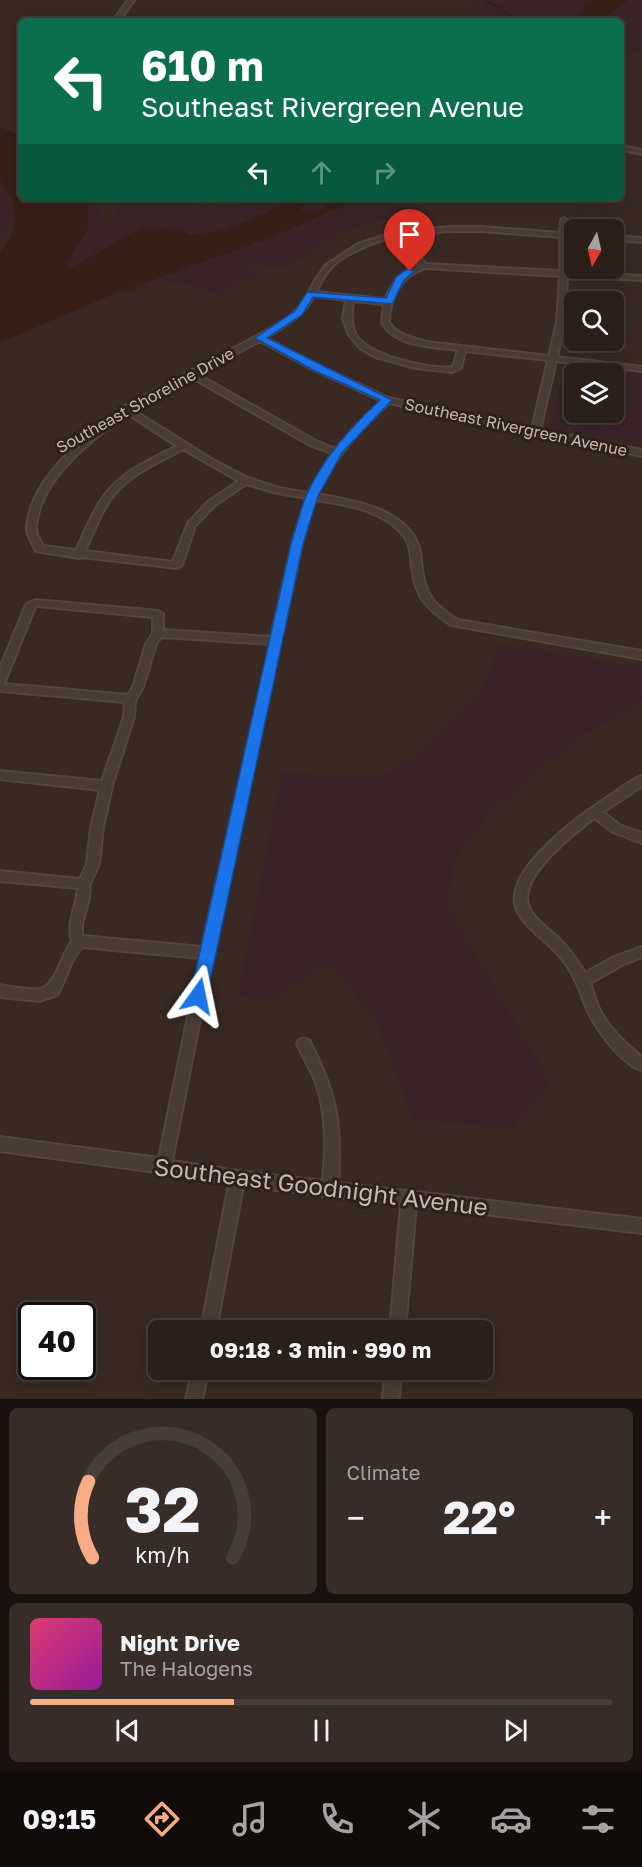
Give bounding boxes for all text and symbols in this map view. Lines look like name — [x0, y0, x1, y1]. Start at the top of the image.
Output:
text: 610 m — [141, 40, 264, 90]
icon: left — [42, 42, 120, 120]
text: Southeast Rivergreen Avenue — [141, 91, 524, 123]
icon: left — [242, 156, 275, 189]
icon: ahead — [305, 156, 338, 189]
icon: right — [368, 156, 401, 189]
pin — [384, 209, 435, 271]
icon: arrive — [393, 218, 426, 251]
north arrow — [564, 219, 624, 279]
map controls — [564, 219, 624, 423]
button: search — [564, 291, 624, 351]
street label: Southeast Shoreline Drive — [53, 343, 237, 457]
button: layers — [564, 363, 624, 423]
street label: Southeast Rivergreen Avenue — [403, 394, 629, 460]
position arrow — [166, 964, 230, 1028]
street label: Southeast Goodnight Avenue — [153, 1151, 489, 1221]
speed limit sign: 40 — [18, 1302, 96, 1380]
text: 09:18 · 3 min · 990 m — [210, 1336, 431, 1363]
text: Climate — [347, 1460, 420, 1484]
text: 32 — [125, 1471, 201, 1546]
text: 22° — [443, 1490, 515, 1544]
text: − — [347, 1498, 365, 1537]
text: + — [594, 1498, 612, 1537]
text: km/h — [135, 1542, 190, 1568]
text: Night Drive — [120, 1629, 240, 1656]
text: The Halogens — [120, 1656, 253, 1680]
icon: previous — [111, 1714, 144, 1747]
icon: pause — [305, 1714, 338, 1747]
icon: next — [499, 1714, 532, 1747]
icon: directions — [141, 1798, 183, 1840]
icon: music — [229, 1798, 271, 1840]
icon: phone — [316, 1798, 358, 1840]
icon: climate — [403, 1798, 445, 1840]
icon: car — [490, 1798, 532, 1840]
icon: filters — [577, 1798, 619, 1840]
text: 09:15 — [23, 1803, 96, 1835]

